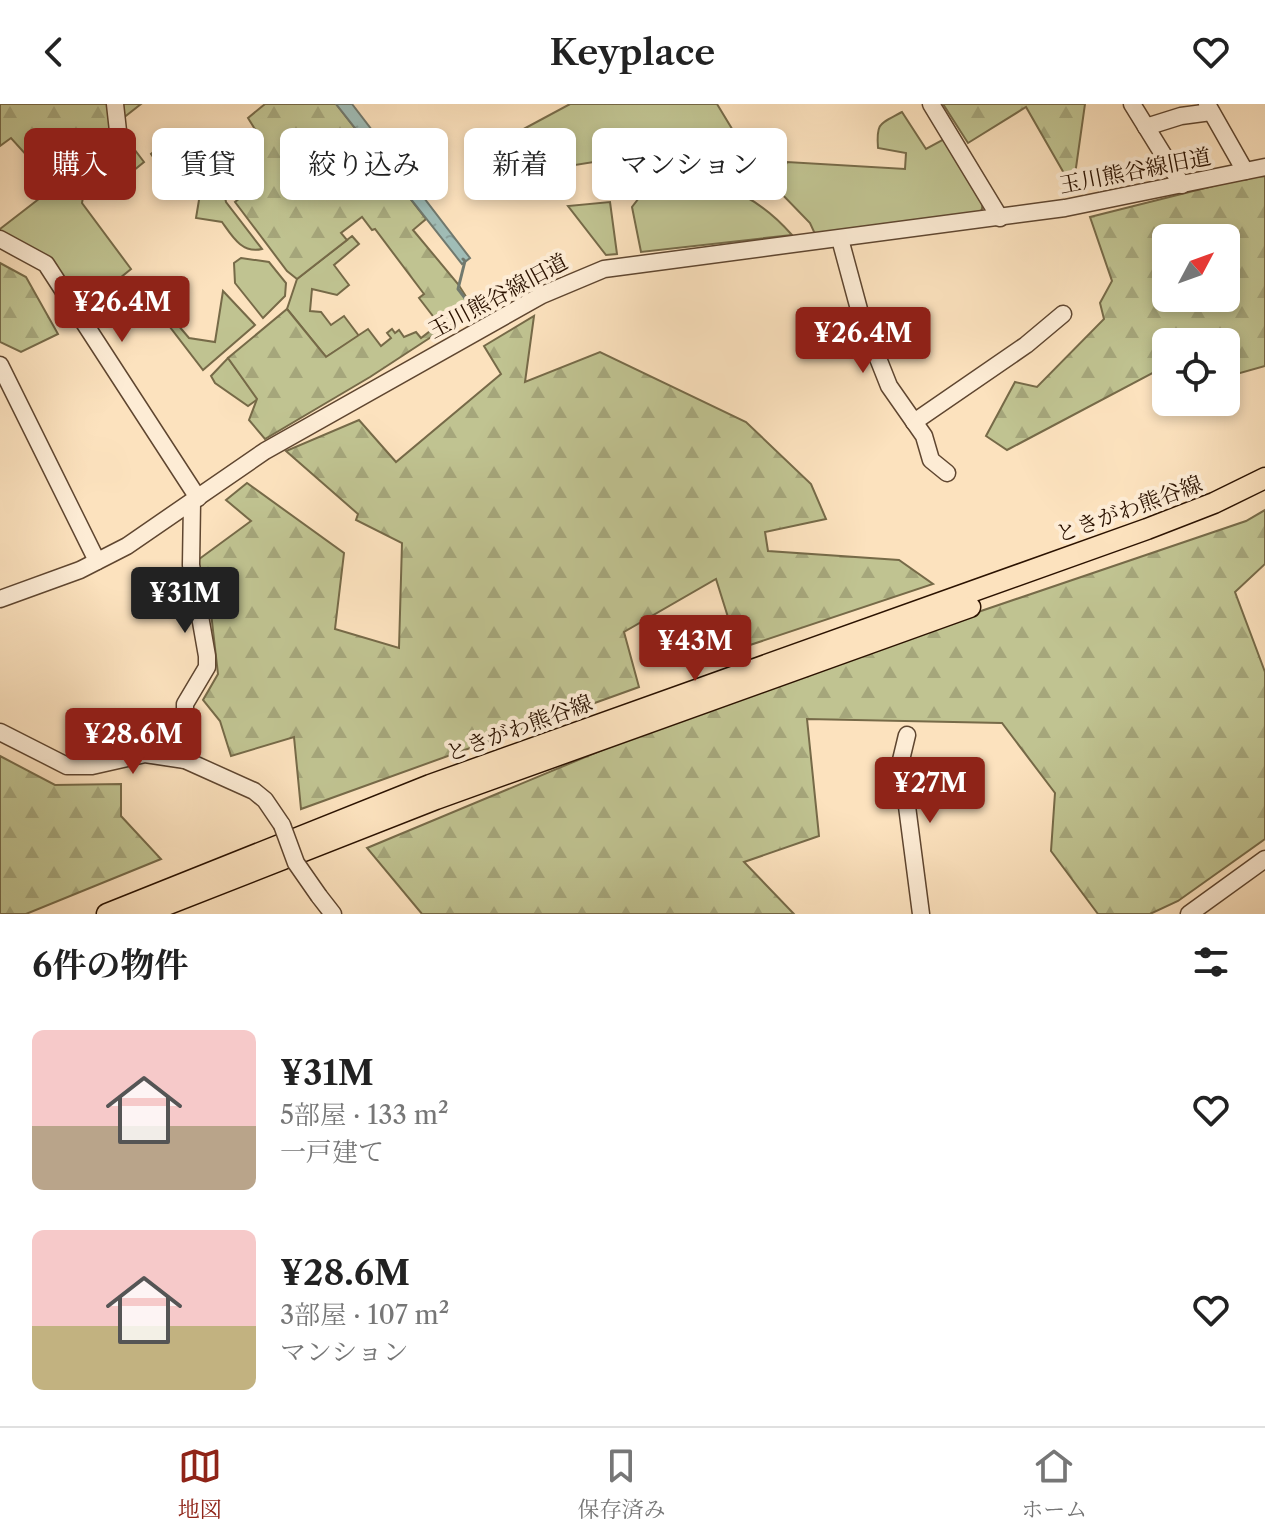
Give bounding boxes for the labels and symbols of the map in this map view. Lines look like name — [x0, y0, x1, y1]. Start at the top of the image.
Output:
street label: 玉川熊谷線旧道 — [1057, 143, 1213, 199]
north arrow — [1152, 224, 1240, 312]
street label: 玉川熊谷線旧道 — [424, 248, 572, 344]
pin: ¥26.4M — [57, 276, 187, 344]
pin: ¥26.4M — [798, 307, 928, 375]
street label: ときがわ熊谷線 — [1052, 470, 1206, 548]
pin: ¥31M — [138, 567, 232, 635]
pin: ¥43M — [648, 615, 742, 683]
street label: ときがわ熊谷線 — [442, 689, 596, 767]
pin: ¥28.6M — [68, 708, 198, 776]
pin: ¥27M — [883, 757, 977, 825]

